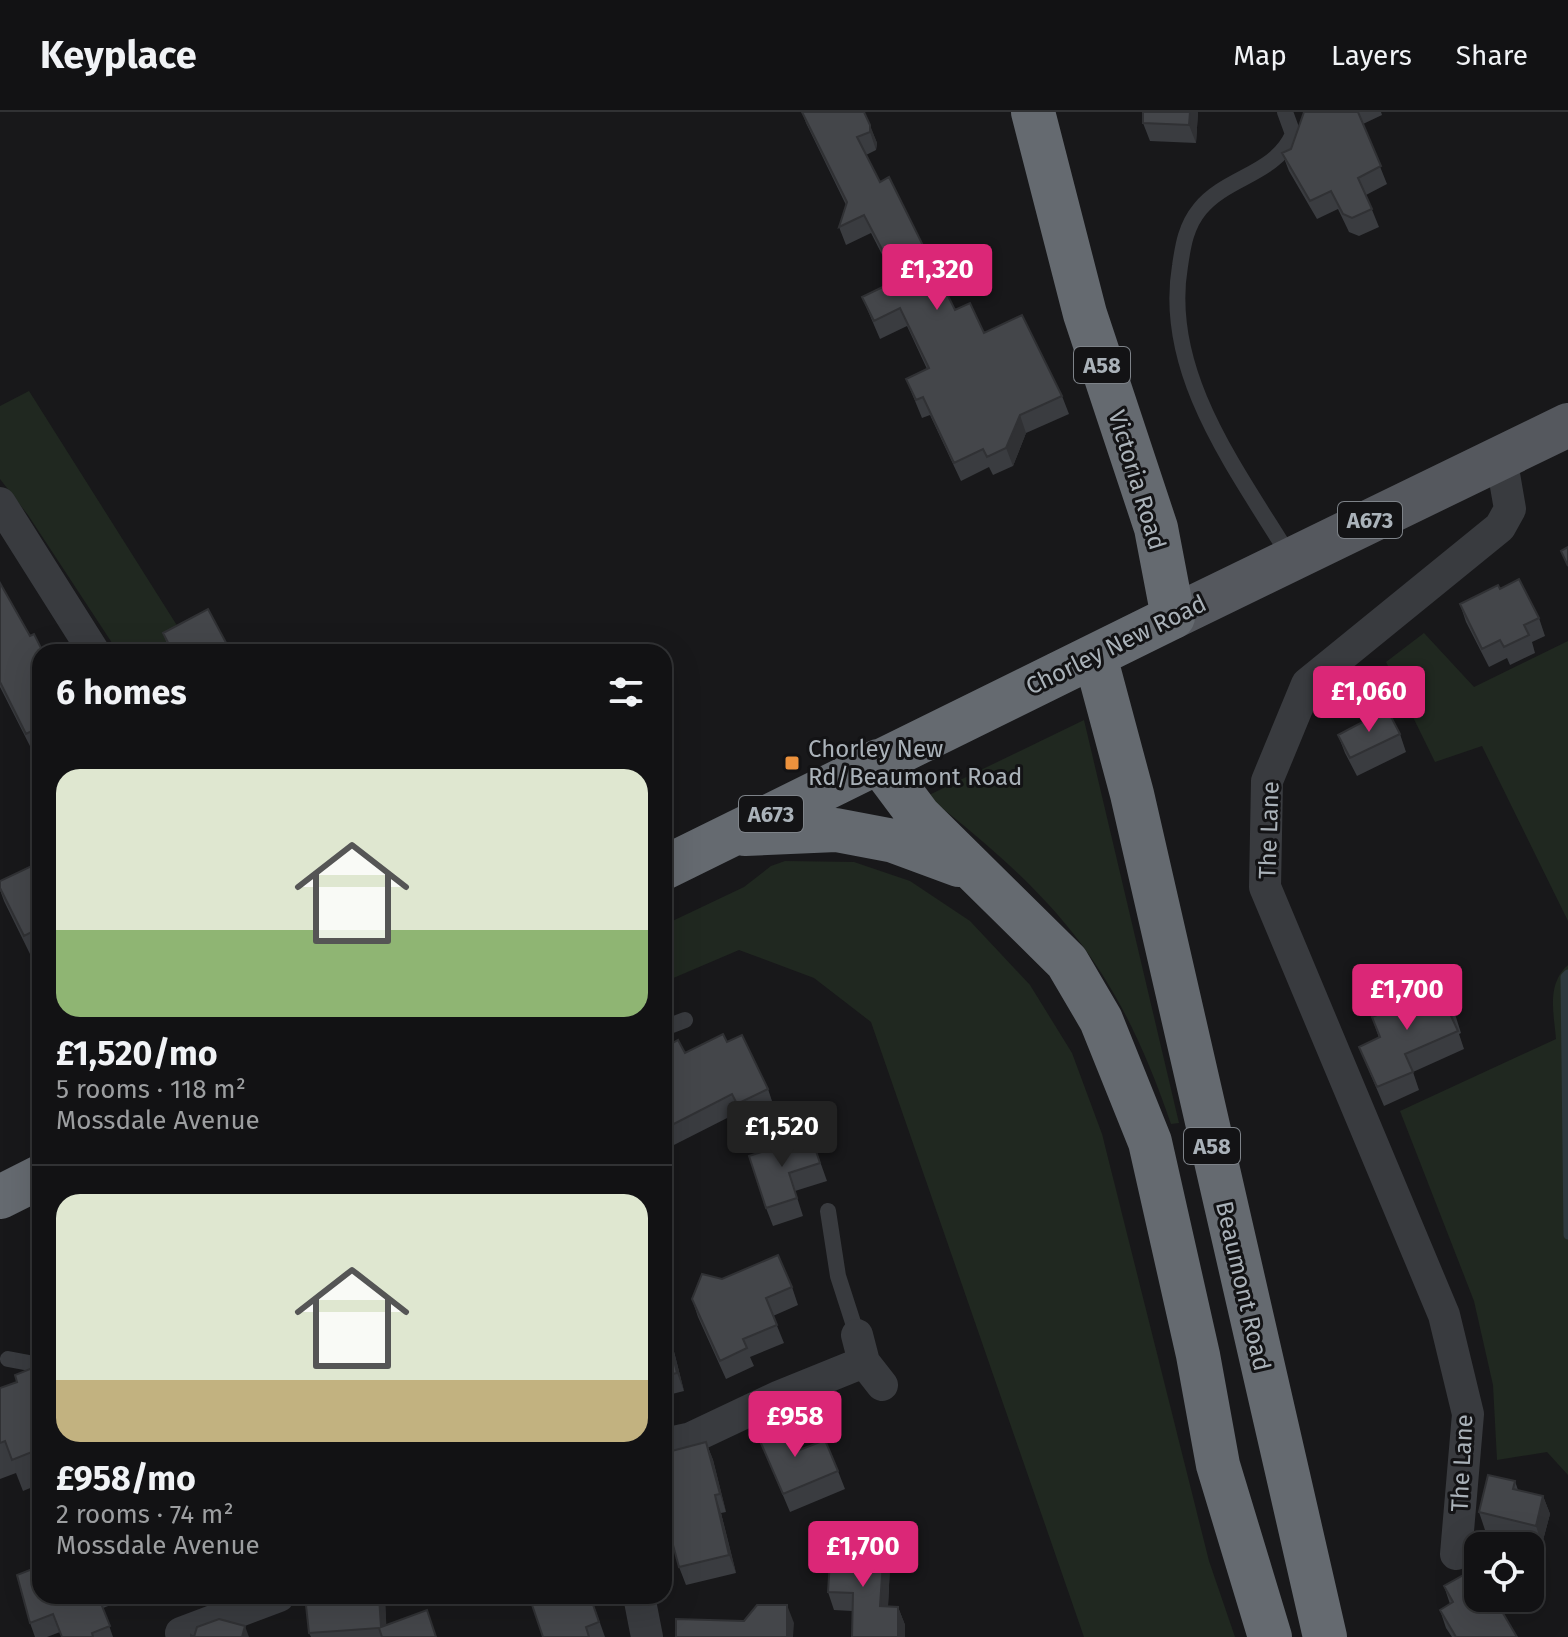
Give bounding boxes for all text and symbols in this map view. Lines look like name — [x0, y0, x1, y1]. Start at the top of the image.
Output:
text: Keyplace — [40, 32, 197, 78]
text: Map — [1233, 39, 1287, 72]
text: Layers — [1331, 39, 1412, 72]
text: Share — [1456, 39, 1528, 72]
pin: £1,320 — [872, 244, 1002, 312]
text: £1,320 — [900, 254, 974, 285]
road number: A58 — [1074, 347, 1130, 383]
street label: Victoria Road — [1102, 407, 1172, 553]
road number: A673 — [1338, 502, 1402, 538]
street label: Chorley New Road — [1021, 589, 1211, 701]
pin: £1,060 — [1304, 666, 1434, 734]
icon: filters — [604, 670, 648, 714]
text: 6 homes — [56, 672, 187, 713]
text: £1,060 — [1331, 676, 1407, 707]
place label: Chorley New Rd/Beaumont Road — [808, 735, 1022, 791]
marker: Chorley New Rd/Beaumont Road — [783, 754, 801, 772]
street label: The Lane — [1253, 781, 1285, 879]
road number: A673 — [739, 796, 803, 832]
icon: home — [280, 821, 424, 965]
pin: £1,700 — [1342, 964, 1472, 1032]
text: £1,700 — [1370, 974, 1444, 1005]
text: £1,520/mo — [56, 1033, 218, 1074]
text: 5 rooms · 118 m² — [56, 1074, 246, 1105]
pin: £1,520 — [717, 1101, 847, 1169]
text: Mossdale Avenue — [56, 1105, 260, 1136]
text: £1,520 — [745, 1111, 819, 1142]
road number: A58 — [1184, 1128, 1240, 1164]
street label: Beaumont Road — [1210, 1198, 1276, 1374]
icon: home — [280, 1246, 424, 1390]
pin: £958 — [748, 1391, 842, 1459]
text: £958 — [766, 1401, 824, 1432]
street label: The Lane — [1445, 1413, 1479, 1513]
text: £958/mo — [56, 1458, 196, 1499]
text: 2 rooms · 74 m² — [56, 1499, 234, 1530]
pin: £1,700 — [798, 1521, 928, 1589]
text: Mossdale Avenue — [56, 1530, 260, 1561]
text: £1,700 — [826, 1531, 900, 1562]
map controls — [1464, 1532, 1544, 1612]
button: locate — [1464, 1532, 1544, 1612]

